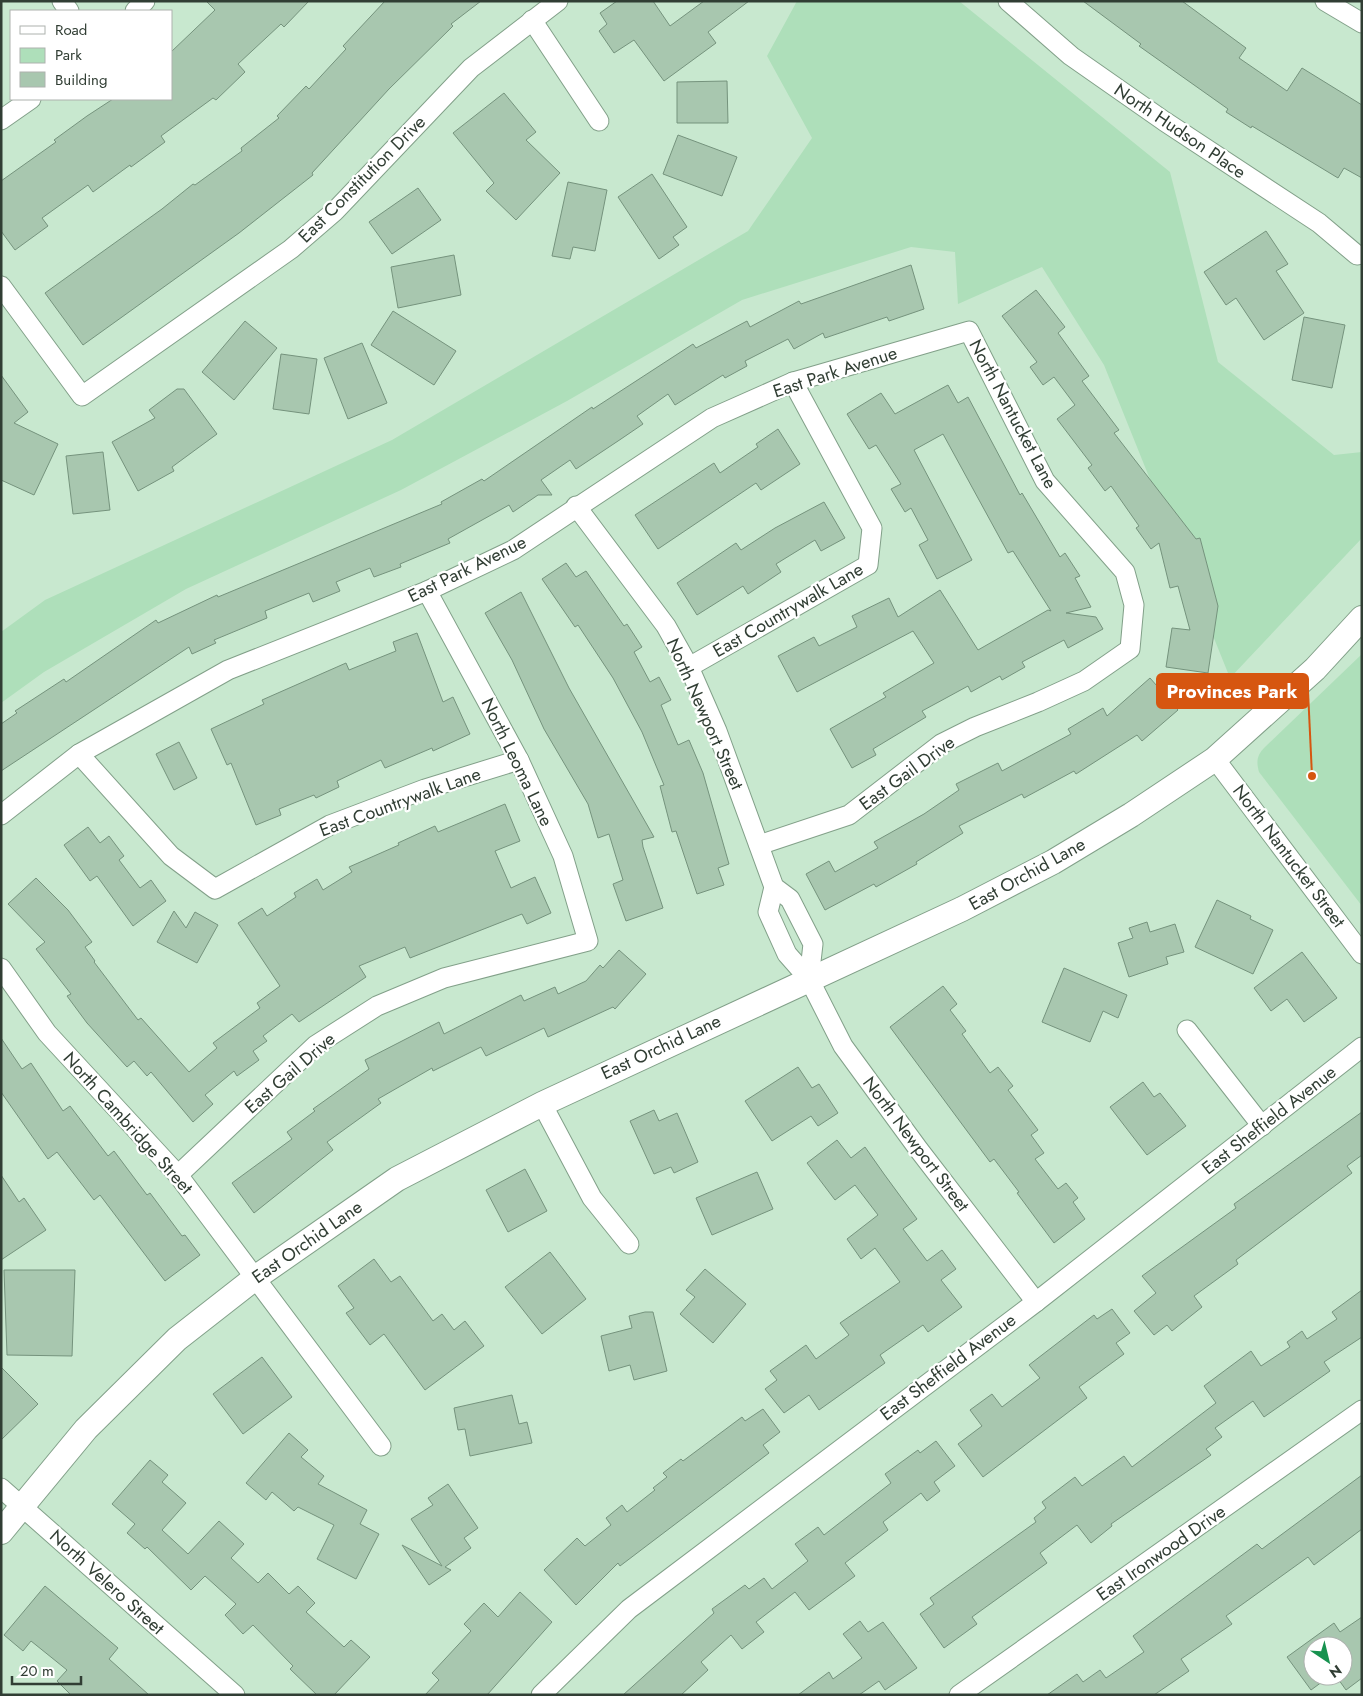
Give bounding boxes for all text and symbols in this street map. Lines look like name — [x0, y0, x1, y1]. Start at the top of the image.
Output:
legend — [10, 10, 172, 100]
text: Road — [55, 19, 87, 41]
text: Park — [55, 44, 82, 66]
text: Building — [55, 69, 107, 91]
street label: North Hudson Place — [1109, 77, 1251, 185]
street label: East Constitution Drive — [292, 109, 432, 249]
street label: North Nantucket Lane — [963, 335, 1063, 493]
street label: East Park Avenue — [770, 340, 900, 404]
street label: East Park Avenue — [403, 529, 531, 609]
street label: East Countrywalk Lane — [708, 556, 868, 664]
street label: North Newport Street — [660, 634, 750, 794]
callout: Provinces Park — [1157, 674, 1308, 708]
text: Provinces Park — [1166, 678, 1298, 705]
street label: North Leoma Lane — [475, 693, 559, 831]
street label: East Gail Drive — [854, 729, 960, 817]
street label: East Countrywalk Lane — [316, 761, 484, 843]
street label: North Nantucket Street — [1227, 779, 1352, 933]
street label: East Orchid Lane — [964, 831, 1090, 917]
street label: East Orchid Lane — [597, 1008, 725, 1086]
street label: East Gail Drive — [239, 1026, 341, 1120]
street label: North Cambridge Street — [57, 1046, 199, 1200]
street label: East Sheffield Avenue — [1196, 1059, 1342, 1181]
street label: North Newport Street — [856, 1071, 976, 1218]
street label: East Orchid Lane — [246, 1194, 368, 1290]
street label: East Sheffield Avenue — [875, 1307, 1021, 1427]
street label: East Ironwood Drive — [1091, 1499, 1231, 1607]
street label: North Velero Street — [44, 1523, 171, 1641]
north arrow — [1303, 1636, 1353, 1686]
scale bar — [12, 1654, 81, 1686]
text: 20 m — [20, 1660, 54, 1682]
text: N — [1325, 1660, 1346, 1683]

